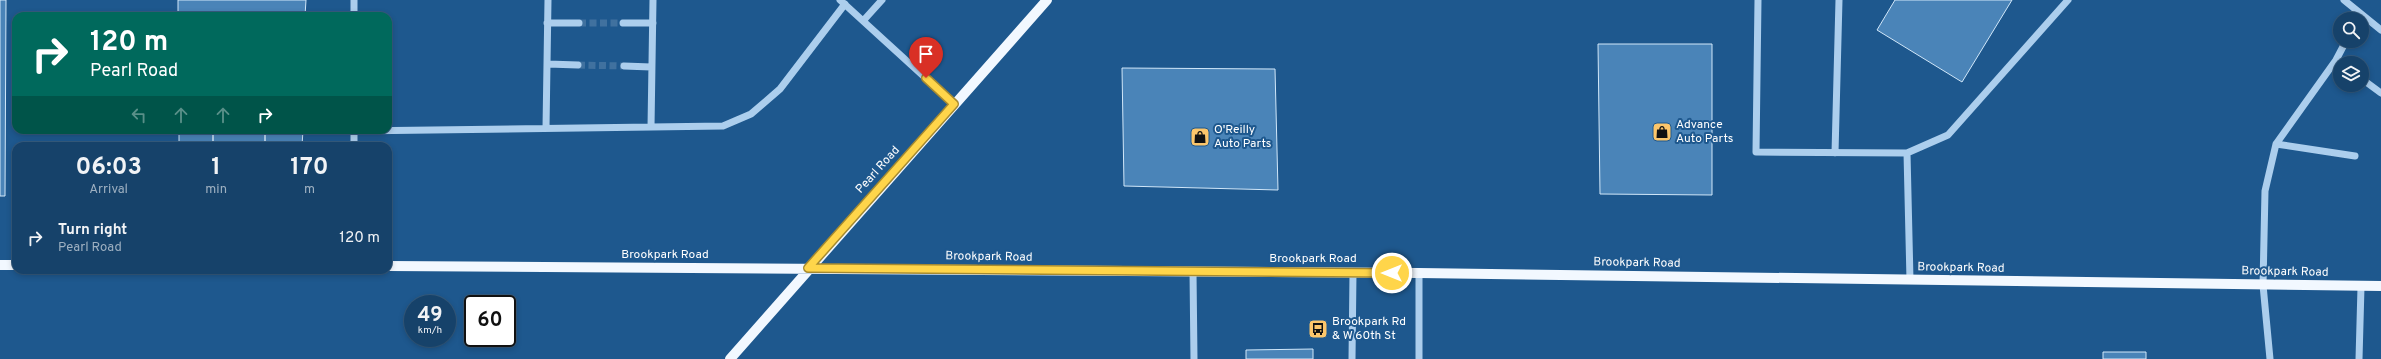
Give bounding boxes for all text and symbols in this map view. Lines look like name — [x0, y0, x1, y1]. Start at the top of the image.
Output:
map controls — [2333, 12, 2369, 92]
button: search — [2333, 12, 2369, 48]
text: 120 m — [90, 25, 168, 61]
icon: right — [24, 28, 76, 80]
pin — [909, 37, 943, 78]
icon: arrive — [915, 43, 937, 65]
button: layers — [2333, 56, 2369, 92]
text: Pearl Road — [90, 60, 178, 83]
icon: left — [128, 104, 150, 126]
icon: ahead — [170, 104, 192, 126]
icon: ahead — [212, 104, 234, 126]
icon: right — [254, 104, 276, 126]
place label: Advance Auto Parts — [1676, 117, 1733, 147]
shop icon: Advance Auto Parts — [1651, 121, 1673, 143]
place label: O'Reilly Auto Parts — [1214, 122, 1271, 152]
shop icon: O'Reilly Auto Parts — [1189, 126, 1211, 148]
street label: Pearl Road — [852, 143, 904, 197]
text: 06:03 — [75, 153, 142, 183]
text: 1 — [211, 153, 221, 183]
text: 170 — [290, 153, 329, 183]
text: Arrival — [89, 182, 128, 198]
text: min — [205, 182, 227, 198]
text: m — [304, 182, 315, 198]
text: Turn right — [58, 221, 127, 240]
icon: right — [24, 227, 46, 249]
text: 120 m — [339, 229, 380, 248]
text: Pearl Road — [58, 240, 122, 256]
street label: Brookpark Road — [621, 247, 709, 263]
street label: Brookpark Road — [945, 248, 1033, 266]
street label: Brookpark Road — [1269, 251, 1357, 267]
position arrow — [1371, 252, 1413, 294]
street label: Brookpark Road — [1593, 254, 1681, 272]
street label: Brookpark Road — [1917, 259, 2005, 277]
street label: Brookpark Road — [2241, 263, 2329, 281]
speed limit sign: 60 — [464, 295, 516, 347]
text: 49 — [417, 303, 443, 329]
place label: Brookpark Rd & W 60th St — [1332, 314, 1406, 344]
bus stop icon: Brookpark Rd & W 60th St — [1307, 318, 1329, 340]
text: km/h — [418, 324, 442, 337]

